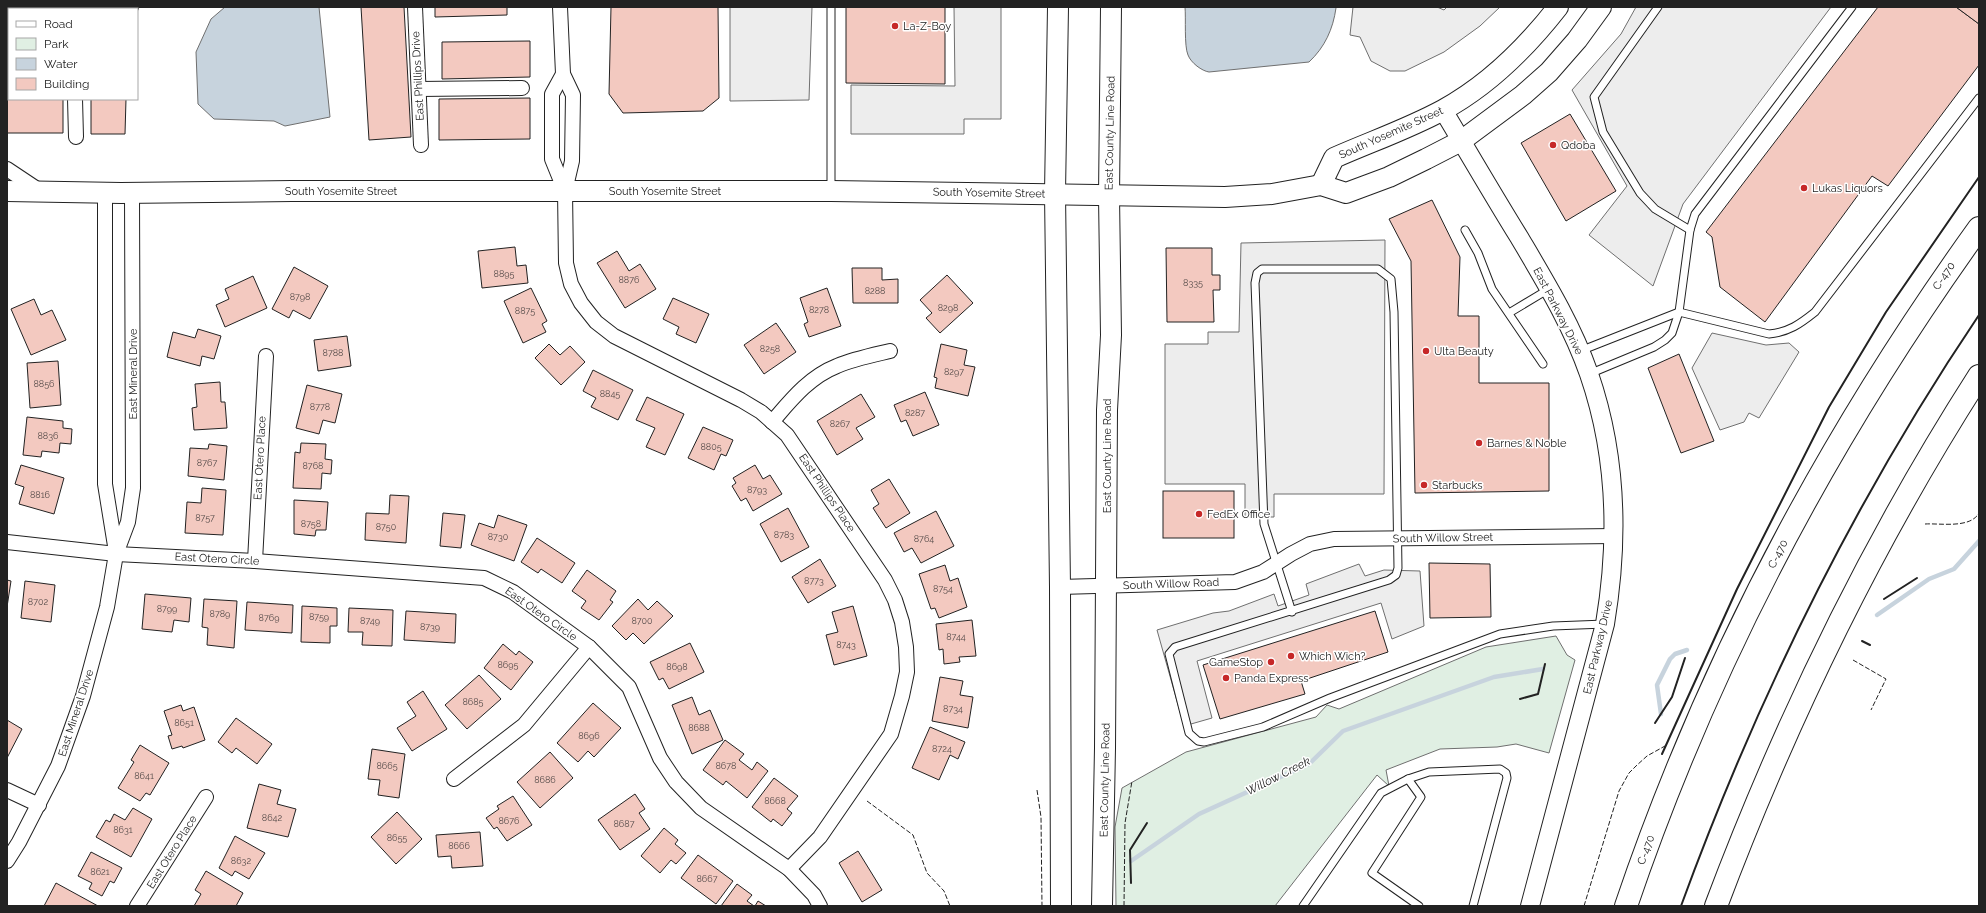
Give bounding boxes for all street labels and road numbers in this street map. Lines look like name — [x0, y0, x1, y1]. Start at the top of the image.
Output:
street label: East Phillips Drive — [409, 30, 427, 121]
street label: East County Line Road — [1103, 76, 1118, 190]
street label: South Yosemite Street — [1337, 104, 1445, 162]
street label: South Yosemite Street — [285, 185, 398, 198]
street label: South Yosemite Street — [609, 185, 722, 198]
street label: South Yosemite Street — [933, 186, 1046, 200]
street label: C-470 — [1930, 259, 1958, 292]
street label: East Parkway Drive — [1530, 265, 1586, 357]
street label: East Mineral Drive — [127, 328, 140, 419]
street label: East County Line Road — [1101, 399, 1114, 513]
street label: East Otero Place — [251, 415, 269, 500]
street label: East Phillips Place — [796, 451, 858, 535]
street label: South Willow Street — [1393, 531, 1494, 545]
street label: C-470 — [1765, 537, 1791, 571]
street label: East Otero Circle — [174, 550, 260, 568]
street label: South Willow Road — [1123, 576, 1220, 592]
street label: East Otero Circle — [502, 584, 580, 644]
street label: East Parkway Drive — [1581, 598, 1615, 695]
street label: East Mineral Drive — [56, 667, 96, 758]
street label: East County Line Road — [1098, 723, 1113, 837]
street label: East Otero Place — [144, 812, 200, 891]
street label: C-470 — [1635, 833, 1657, 867]

